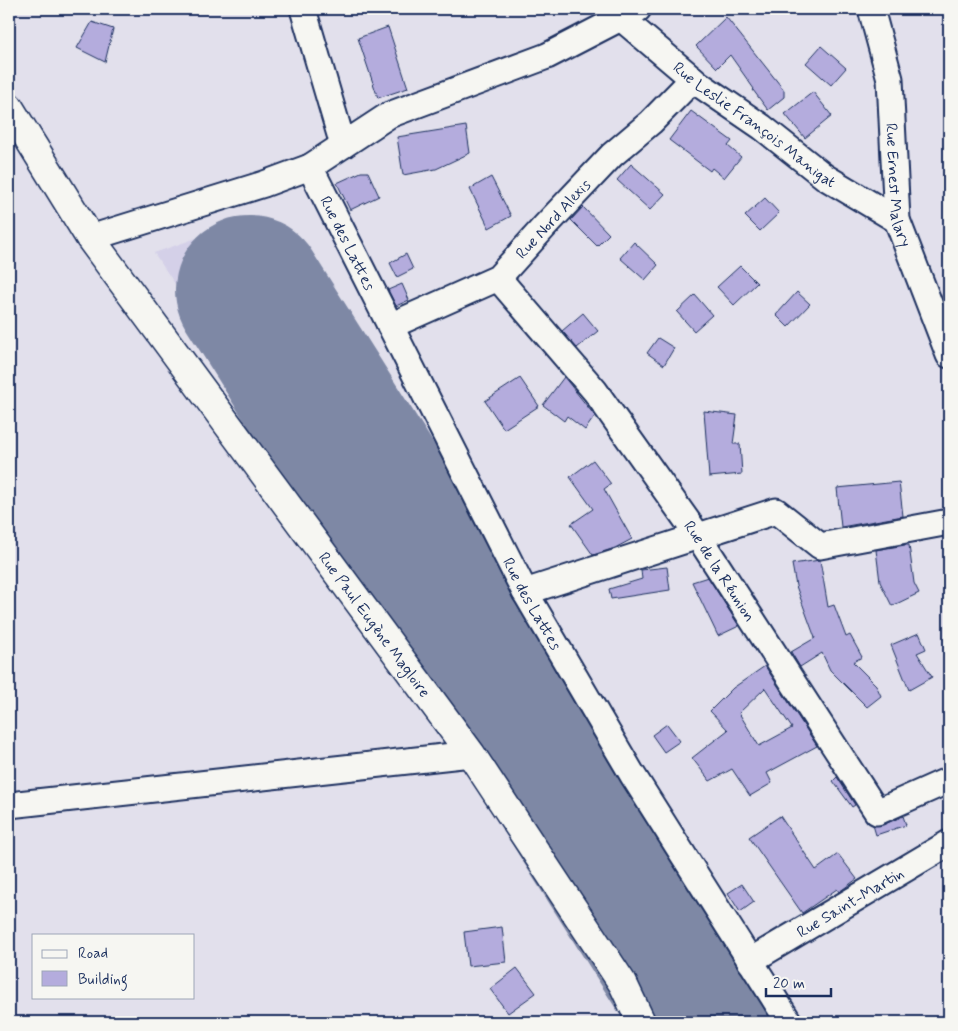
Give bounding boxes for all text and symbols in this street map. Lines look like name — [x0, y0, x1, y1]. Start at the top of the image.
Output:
street label: Rue Leslie François Manigat — [668, 58, 839, 193]
street label: Rue Ernest Malary — [880, 122, 915, 250]
street label: Rue Nord Alexis — [511, 175, 596, 264]
street label: Rue des Lattes — [314, 193, 380, 294]
street label: Rue de la Réunion — [678, 517, 760, 626]
street label: Rue Paul Eugène Magloire — [313, 548, 435, 702]
street label: Rue des Lattes — [497, 554, 566, 654]
street label: Rue Saint-Martin — [793, 863, 908, 943]
legend — [32, 934, 195, 998]
text: Road — [78, 944, 108, 964]
scale bar — [766, 966, 830, 998]
text: Building — [78, 970, 128, 991]
text: 20 m — [773, 974, 805, 994]

